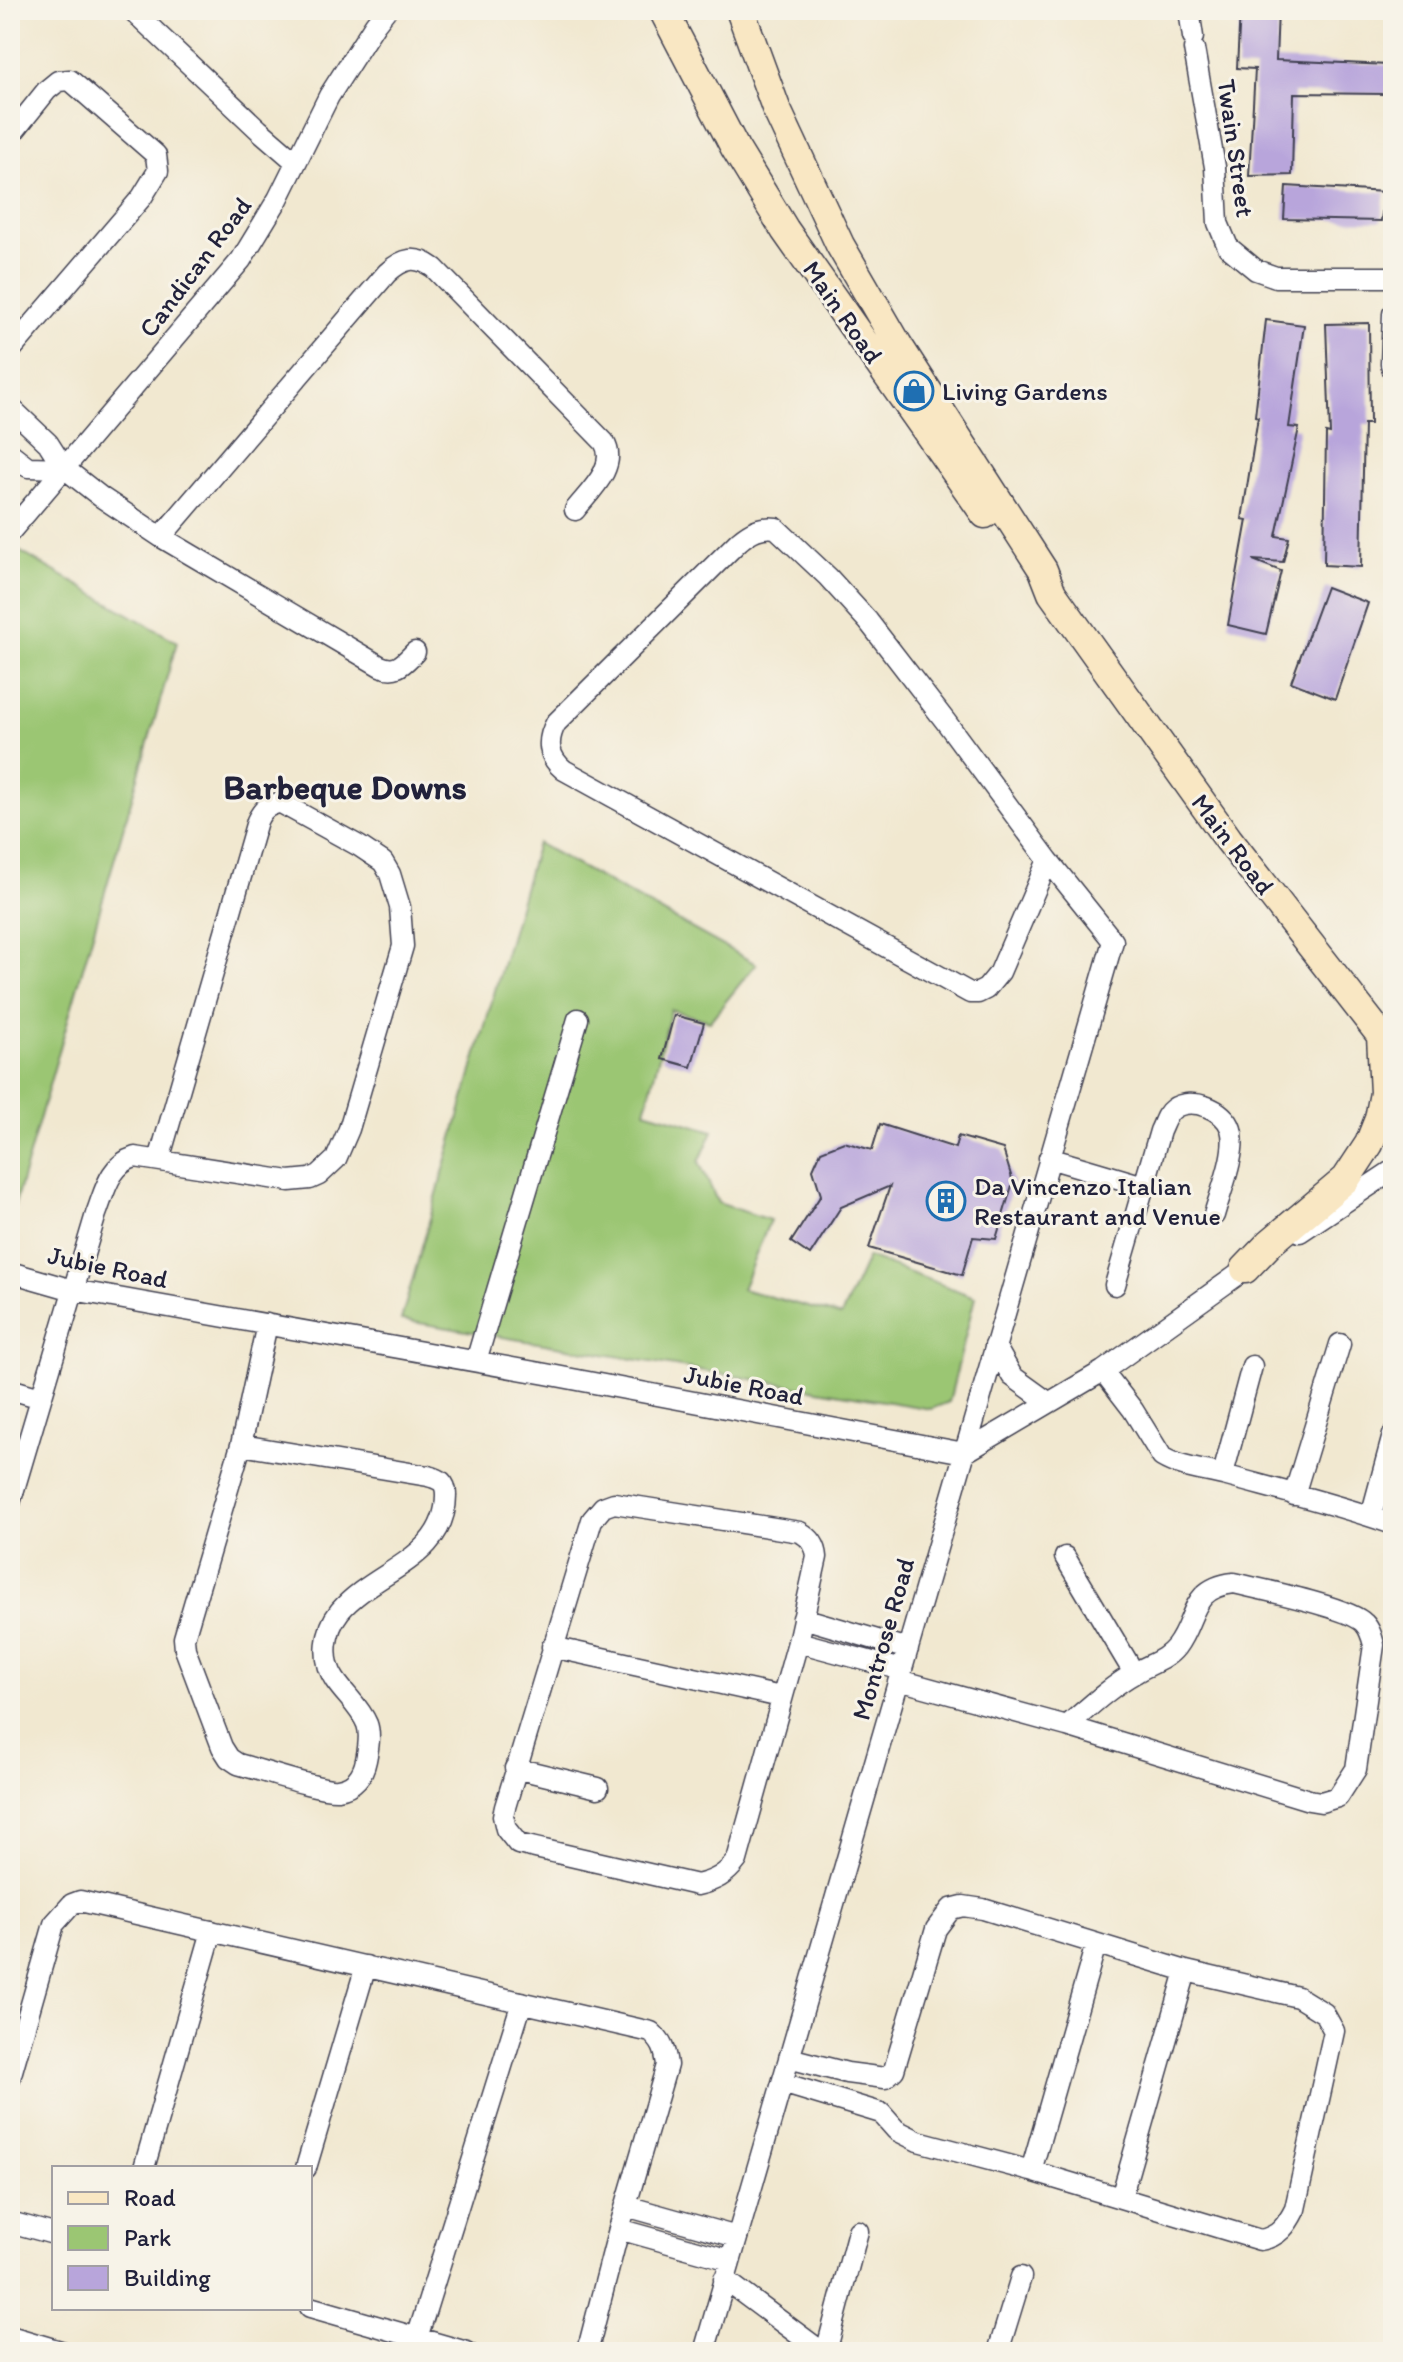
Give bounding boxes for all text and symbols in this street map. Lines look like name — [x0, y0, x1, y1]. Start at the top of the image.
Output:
street label: Twain Street — [1210, 77, 1262, 219]
street label: Candican Road — [132, 190, 258, 343]
street label: Main Road — [796, 255, 890, 370]
shop icon: Living Gardens — [893, 370, 935, 412]
place label: Living Gardens — [942, 375, 1108, 407]
district label: Barbeque Downs — [223, 767, 467, 808]
street label: Main Road — [1185, 787, 1281, 901]
place label: Da Vincenzo Italian Restaurant and Venue — [974, 1170, 1221, 1232]
building icon: Da Vincenzo Italian Restaurant and Venue — [925, 1180, 967, 1222]
street label: Jubie Road — [45, 1239, 172, 1295]
street label: Jubie Road — [681, 1358, 808, 1412]
street label: Montrose Road — [845, 1554, 921, 1724]
legend — [52, 2166, 312, 2310]
text: Road — [124, 2183, 176, 2212]
text: Park — [124, 2223, 171, 2252]
text: Building — [124, 2263, 211, 2292]

